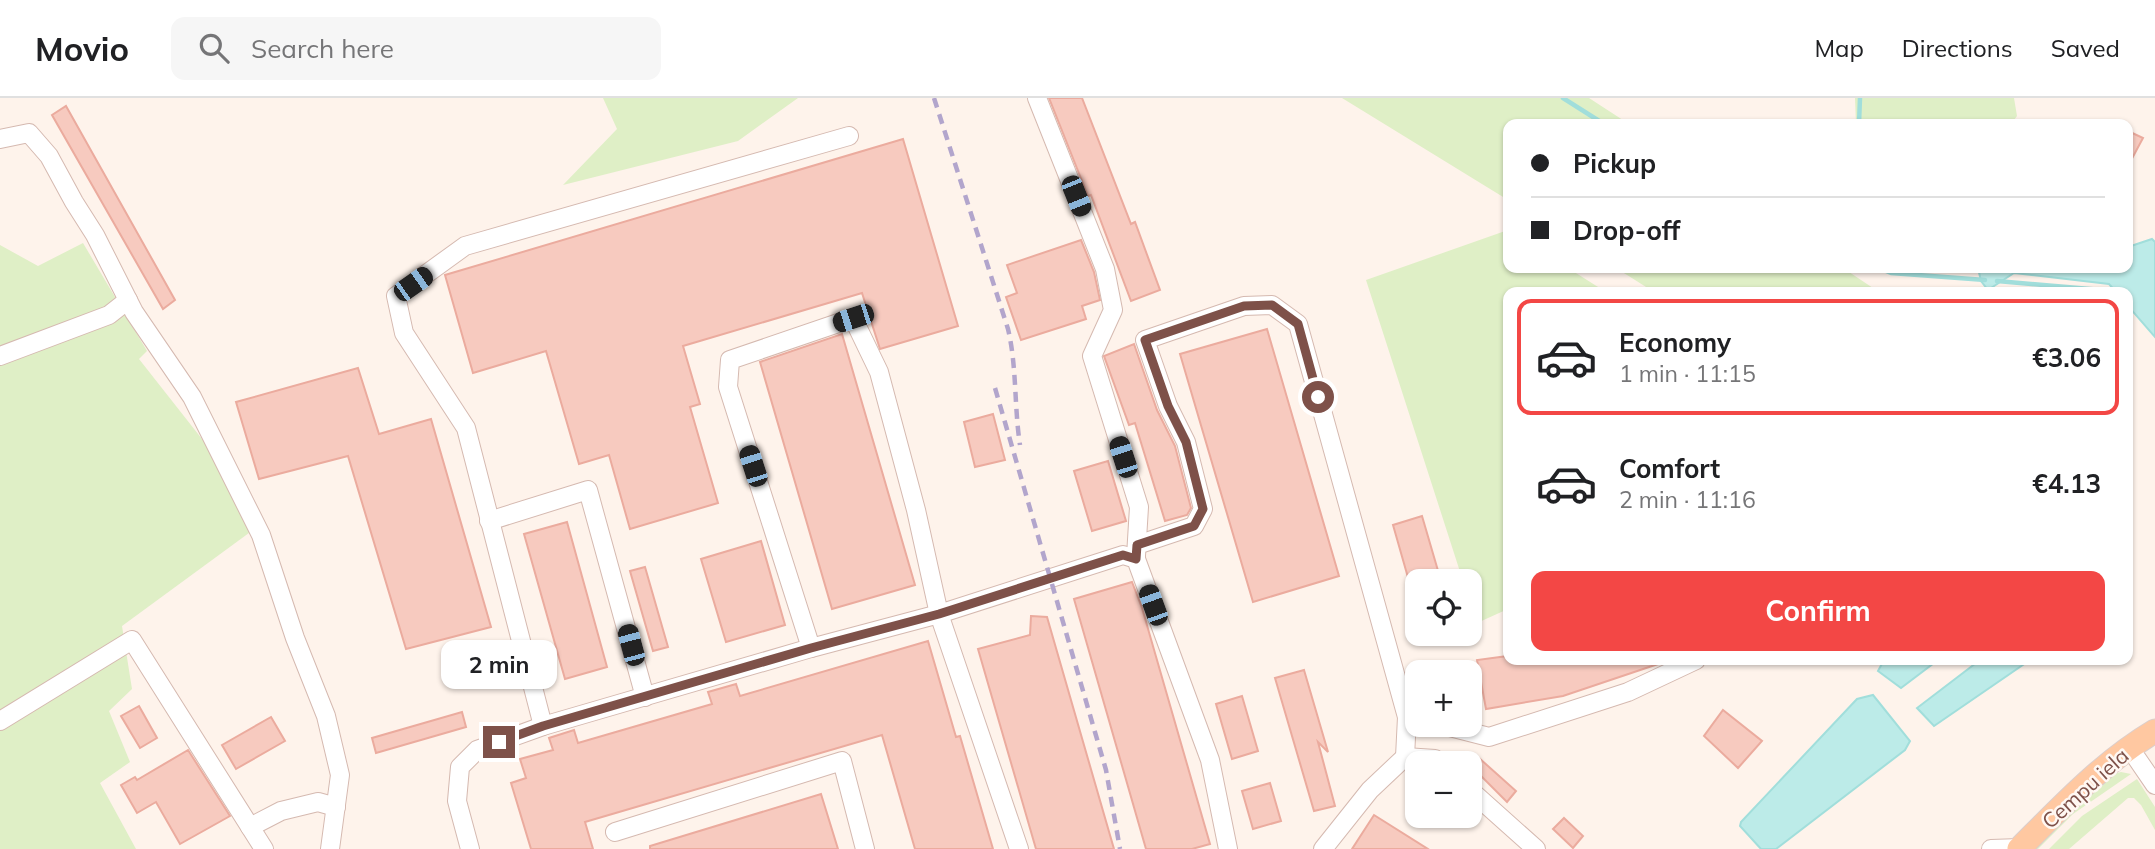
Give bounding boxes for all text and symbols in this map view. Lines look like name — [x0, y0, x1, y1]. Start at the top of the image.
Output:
search box — [171, 17, 661, 80]
text: Movio — [35, 28, 129, 69]
icon: search — [195, 29, 233, 67]
text: Search here — [251, 32, 394, 65]
text: Map — [1814, 33, 1864, 63]
text: Directions — [1902, 33, 2013, 63]
text: Saved — [2051, 33, 2120, 63]
text: Pickup — [1573, 147, 1656, 180]
car — [1059, 173, 1094, 219]
text: Drop-off — [1573, 214, 1680, 247]
car — [390, 263, 437, 305]
car — [830, 302, 877, 334]
icon: car — [1535, 326, 1598, 389]
text: Economy — [1619, 326, 1731, 359]
text: €3.06 — [2032, 341, 2101, 374]
text: 1 min · 11:15 — [1619, 359, 1756, 388]
route start — [1302, 381, 1334, 413]
car — [1107, 434, 1140, 480]
car — [737, 443, 770, 489]
icon: car — [1535, 452, 1598, 515]
text: Comfort — [1619, 452, 1720, 485]
text: €4.13 — [2032, 467, 2101, 500]
text: 2 min · 11:16 — [1619, 485, 1756, 514]
map controls — [1405, 569, 1482, 828]
button: locate — [1405, 569, 1482, 646]
button: Confirm — [1531, 571, 2105, 651]
car — [1136, 582, 1171, 628]
car — [616, 622, 647, 668]
callout: 2 min — [441, 640, 557, 690]
text: 2 min — [469, 650, 529, 679]
button: + — [1405, 660, 1482, 737]
route end — [483, 726, 515, 758]
street label: Cempu iela — [2036, 742, 2134, 834]
button: − — [1405, 751, 1482, 828]

